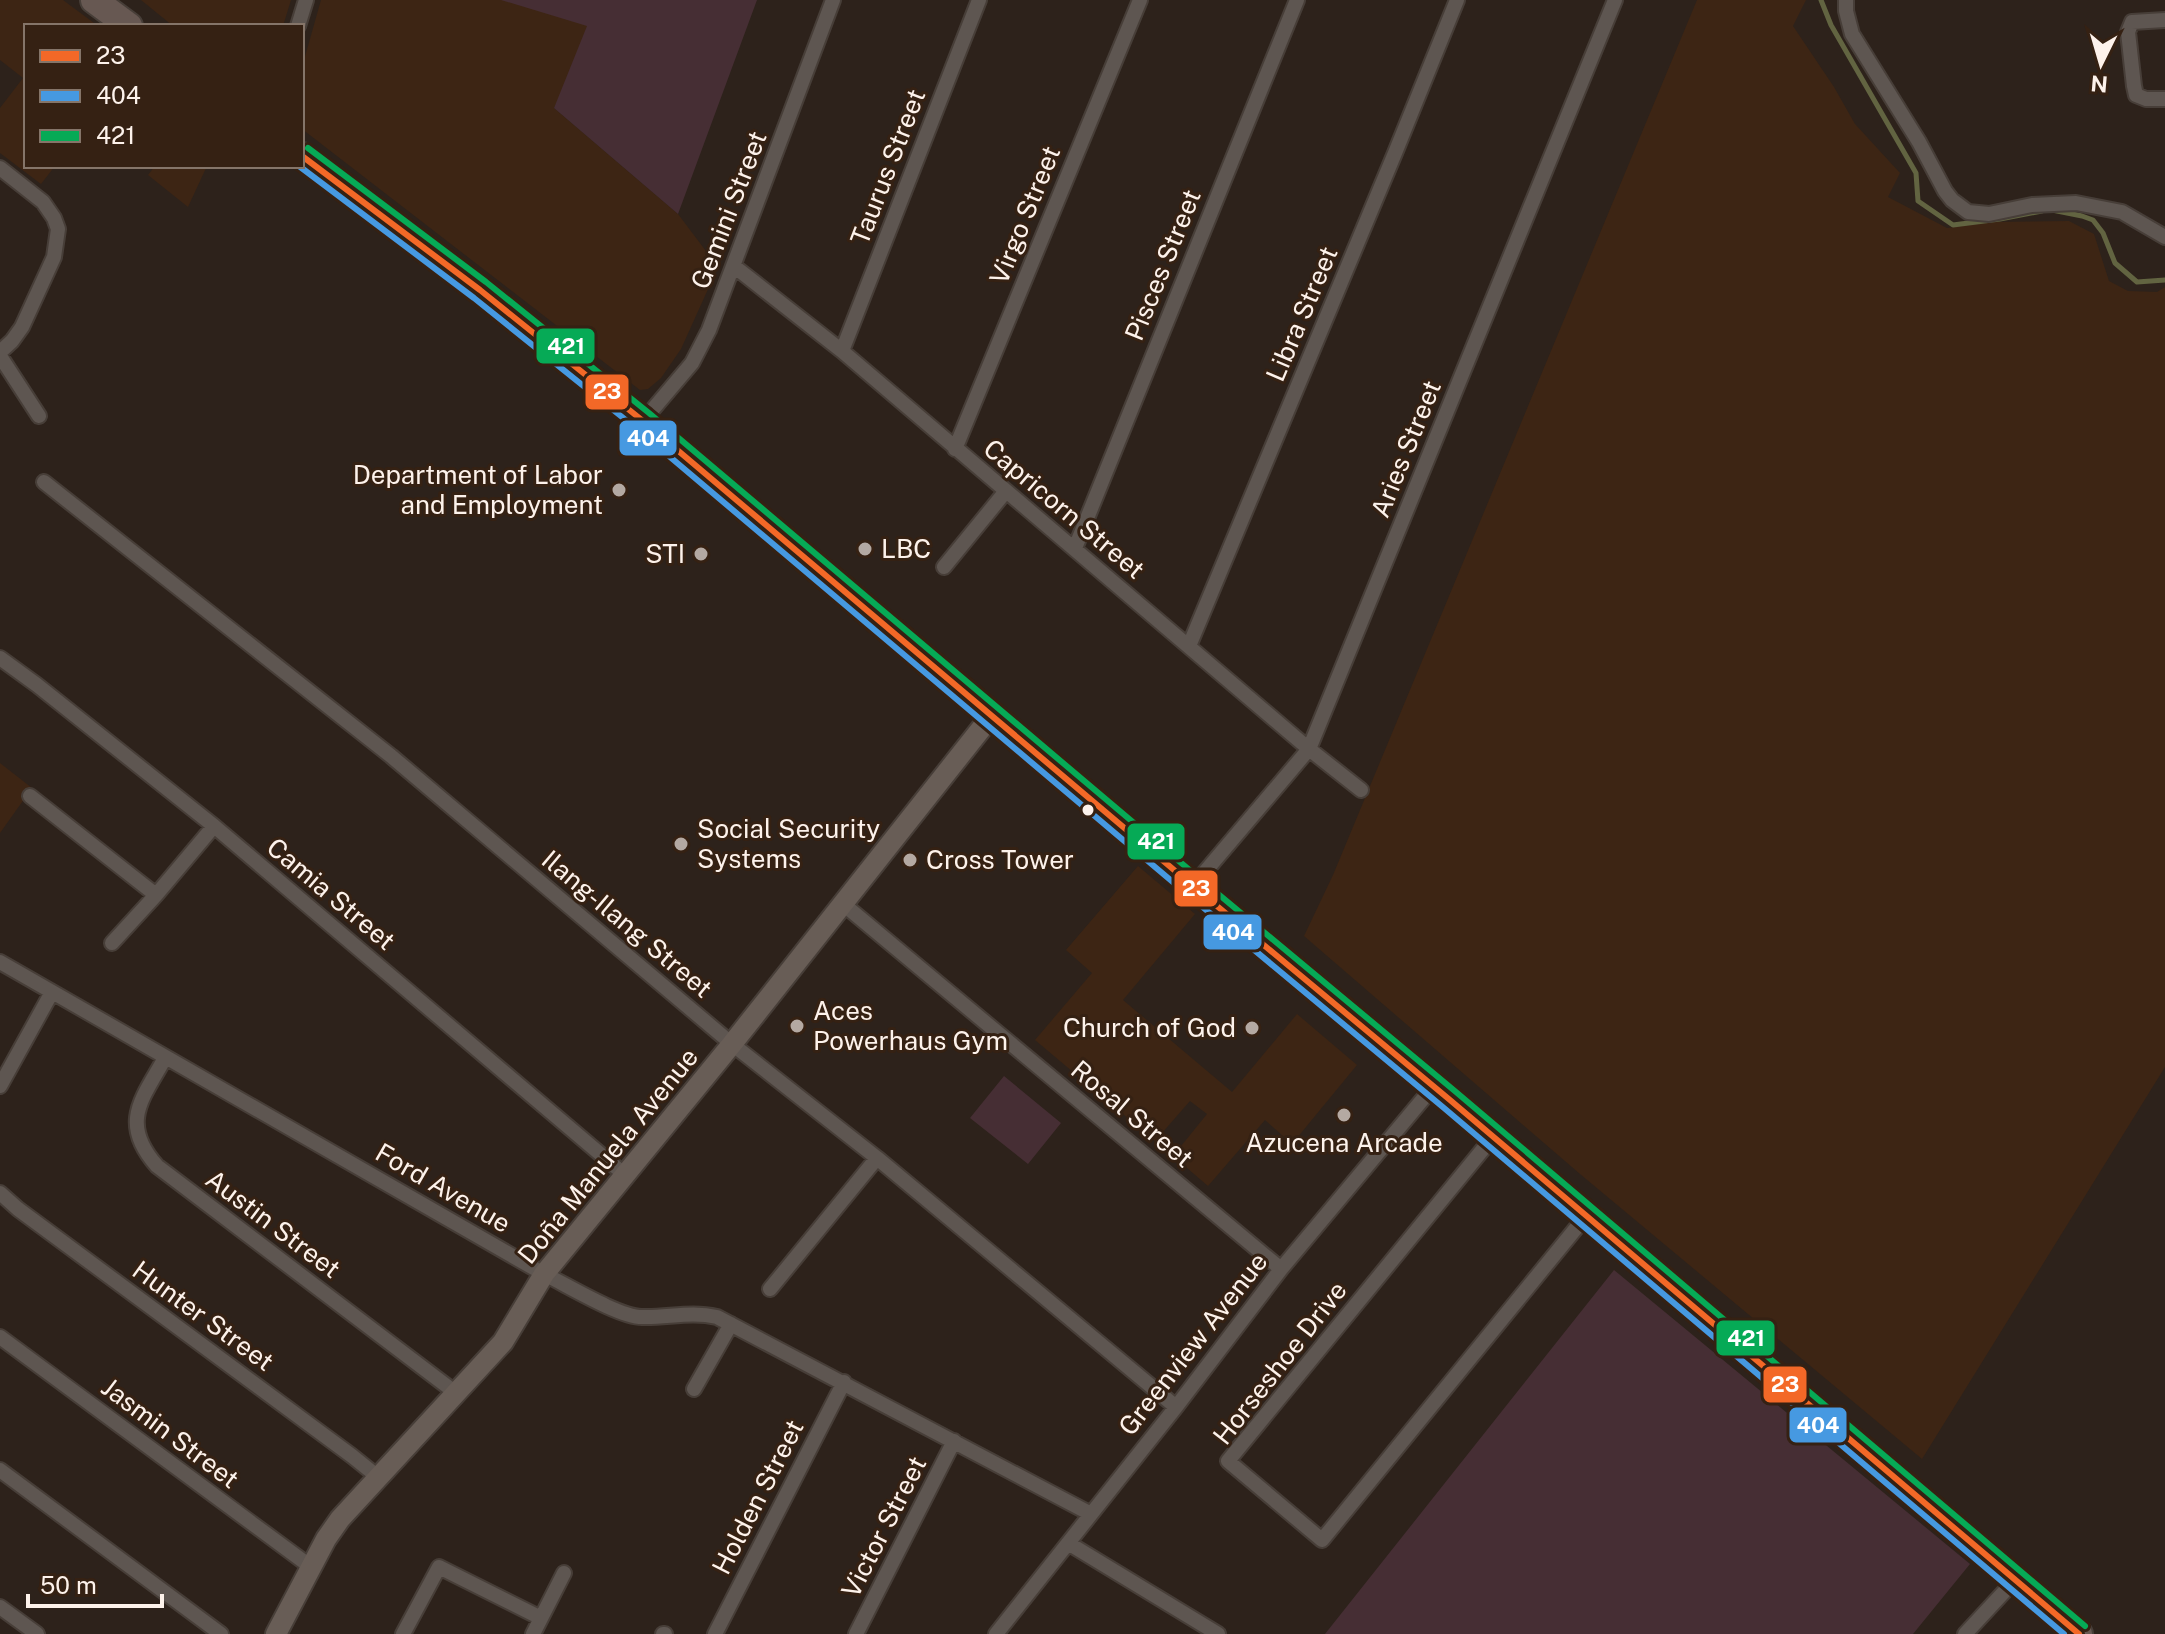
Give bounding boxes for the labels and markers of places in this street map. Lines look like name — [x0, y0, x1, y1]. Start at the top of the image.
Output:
place label: Department of Labor and Employment — [353, 459, 603, 520]
marker: Department of Labor and Employment — [610, 481, 628, 499]
place label: LBC — [881, 533, 931, 564]
place label: STI — [645, 538, 685, 569]
marker: LBC — [856, 540, 874, 558]
marker: STI — [692, 545, 710, 563]
unlabelled marker — [1080, 802, 1096, 818]
place label: Social Security Systems — [697, 813, 880, 874]
marker: Social Security Systems — [672, 835, 690, 853]
place label: Cross Tower — [926, 844, 1074, 875]
marker: Cross Tower — [901, 851, 919, 869]
place label: Aces Powerhaus Gym — [813, 995, 1008, 1056]
place label: Church of God — [1063, 1012, 1236, 1043]
marker: Aces Powerhaus Gym — [788, 1017, 806, 1035]
marker: Church of God — [1243, 1019, 1261, 1037]
marker: Azucena Arcade — [1335, 1106, 1353, 1124]
place label: Azucena Arcade — [1245, 1127, 1443, 1158]

